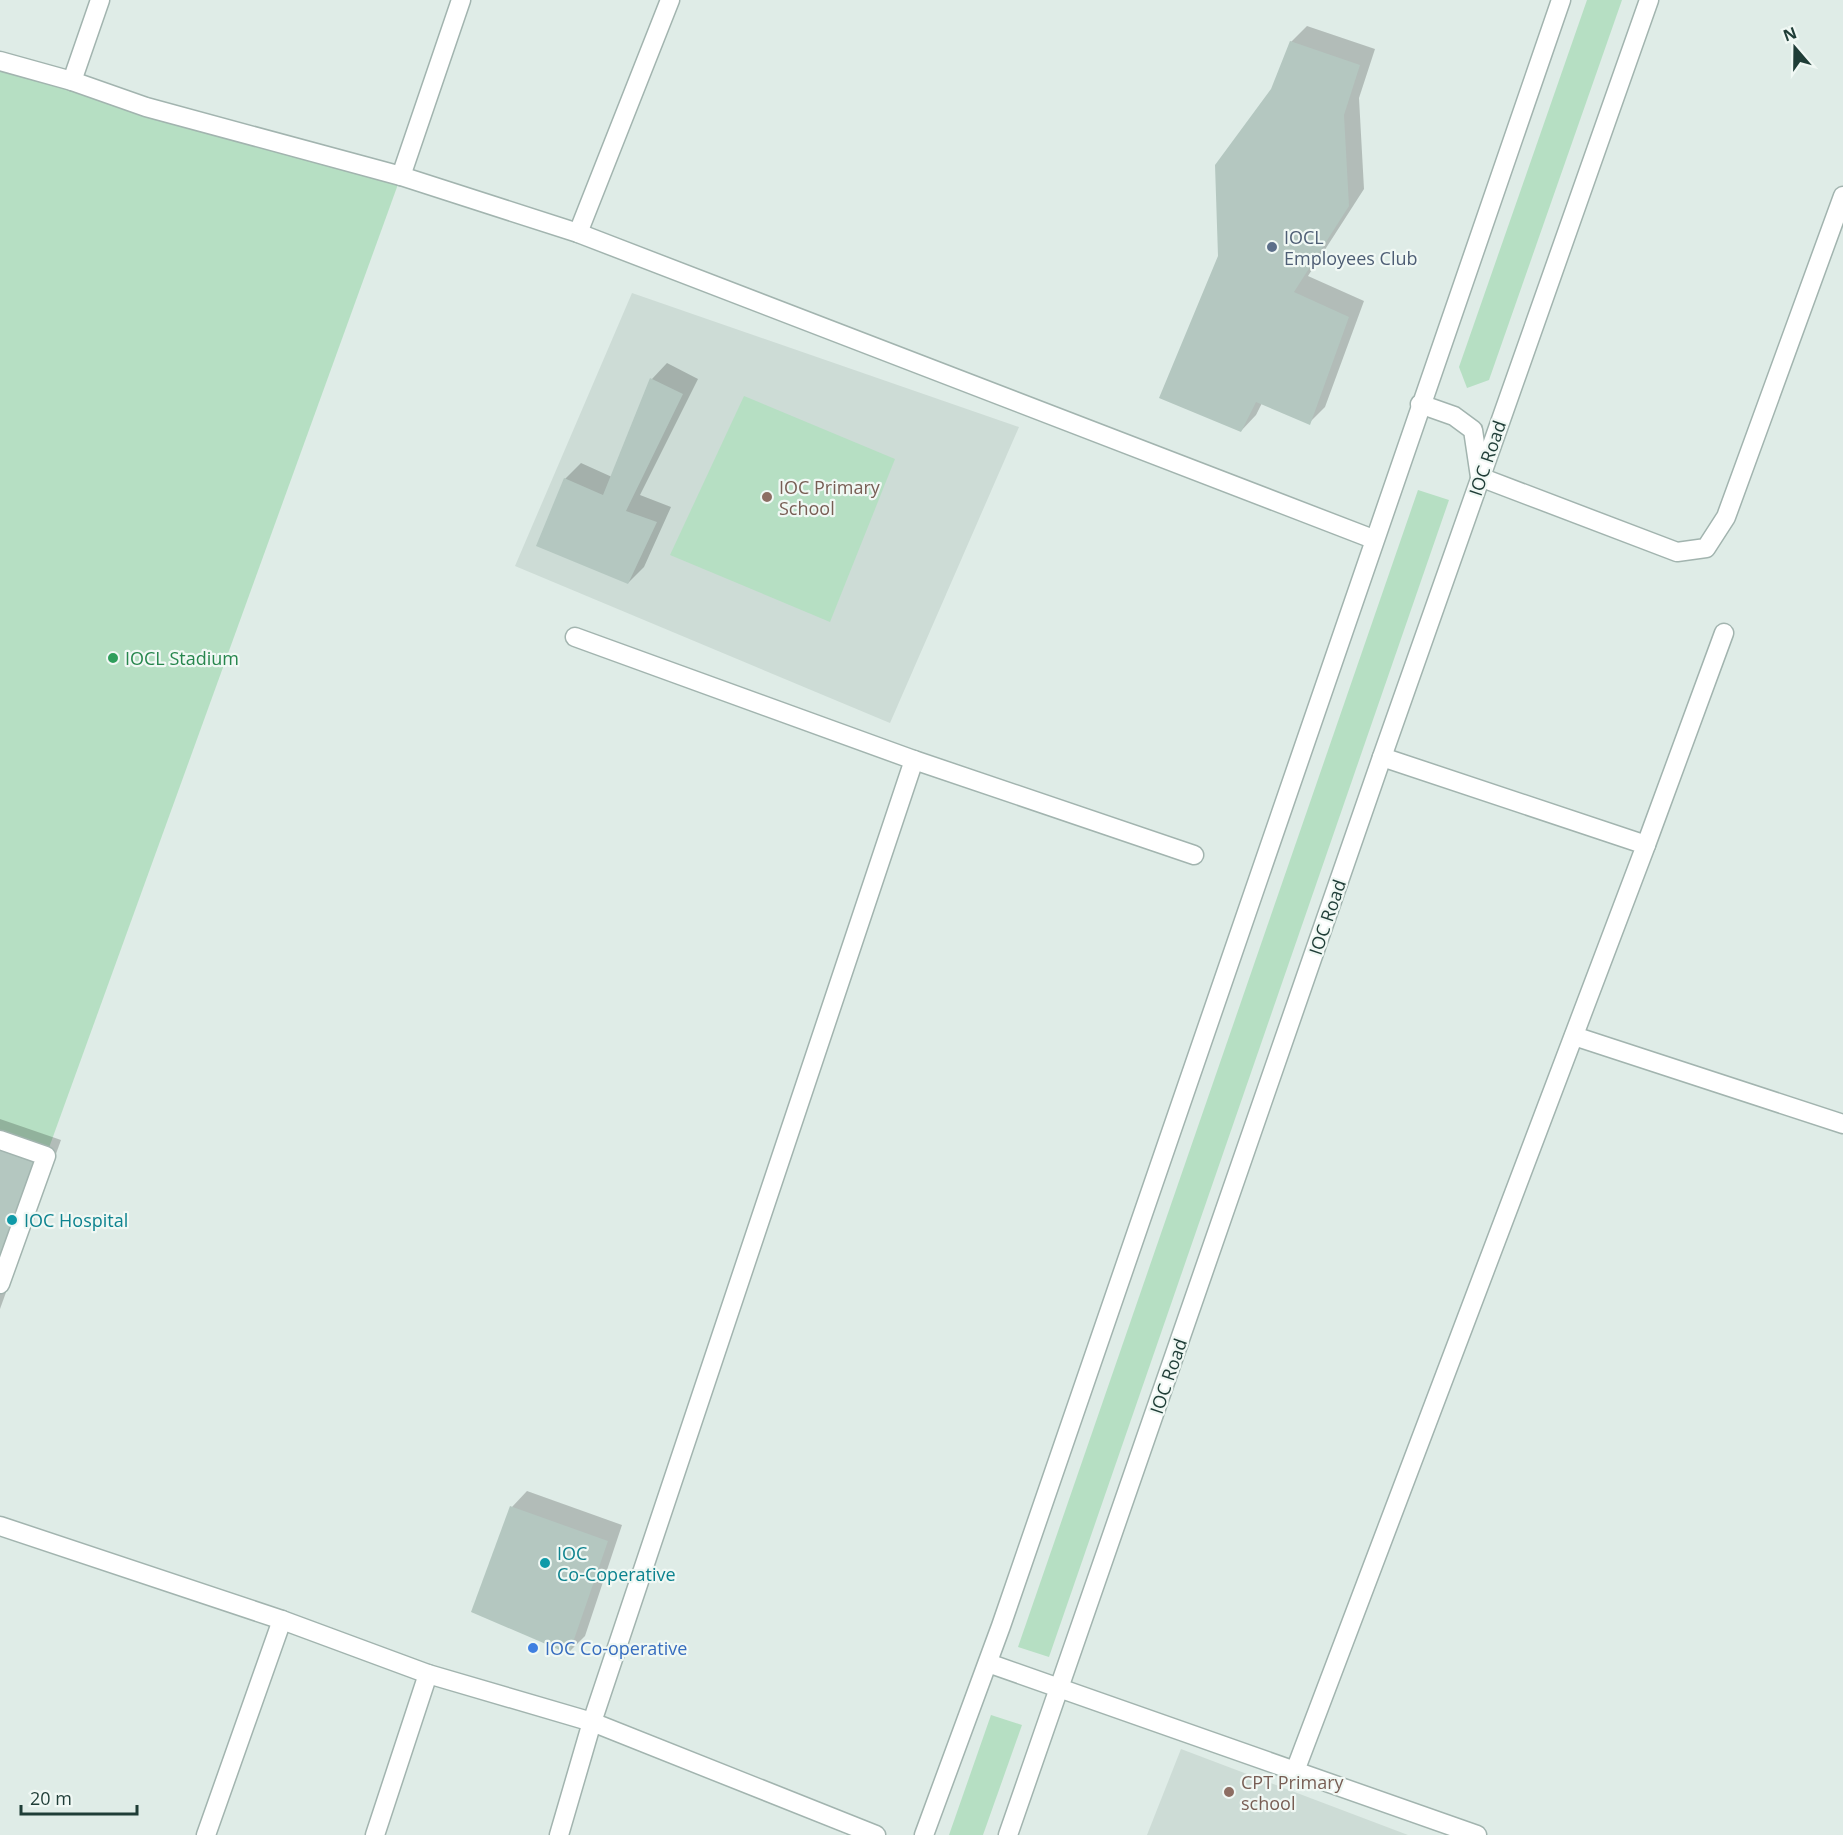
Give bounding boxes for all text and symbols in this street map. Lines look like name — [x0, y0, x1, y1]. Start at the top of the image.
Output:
north arrow — [1765, 18, 1825, 78]
text: N — [1780, 21, 1800, 46]
place label: IOCL Employees Club — [1284, 225, 1417, 270]
marker: IOCL Employees Club — [1265, 240, 1279, 254]
street label: IOC Road — [1463, 417, 1511, 499]
place label: IOC Primary School — [779, 475, 881, 520]
marker: IOC Primary School — [760, 490, 774, 504]
place label: IOCL Stadium — [125, 646, 239, 670]
marker: IOCL Stadium — [106, 651, 120, 665]
street label: IOC Road — [1303, 876, 1351, 958]
place label: IOC Hospital — [24, 1208, 128, 1232]
marker: IOC Hospital — [5, 1213, 19, 1227]
street label: IOC Road — [1144, 1335, 1192, 1417]
place label: IOC Co-Coperative — [557, 1541, 676, 1586]
marker: IOC Co-Coperative — [538, 1556, 552, 1570]
place label: IOC Co-operative — [545, 1636, 687, 1660]
marker: IOC Co-operative — [526, 1641, 540, 1655]
place label: CPT Primary school — [1241, 1770, 1345, 1815]
scale bar — [21, 1778, 136, 1816]
marker: CPT Primary school — [1222, 1785, 1236, 1799]
text: 20 m — [30, 1786, 72, 1810]

